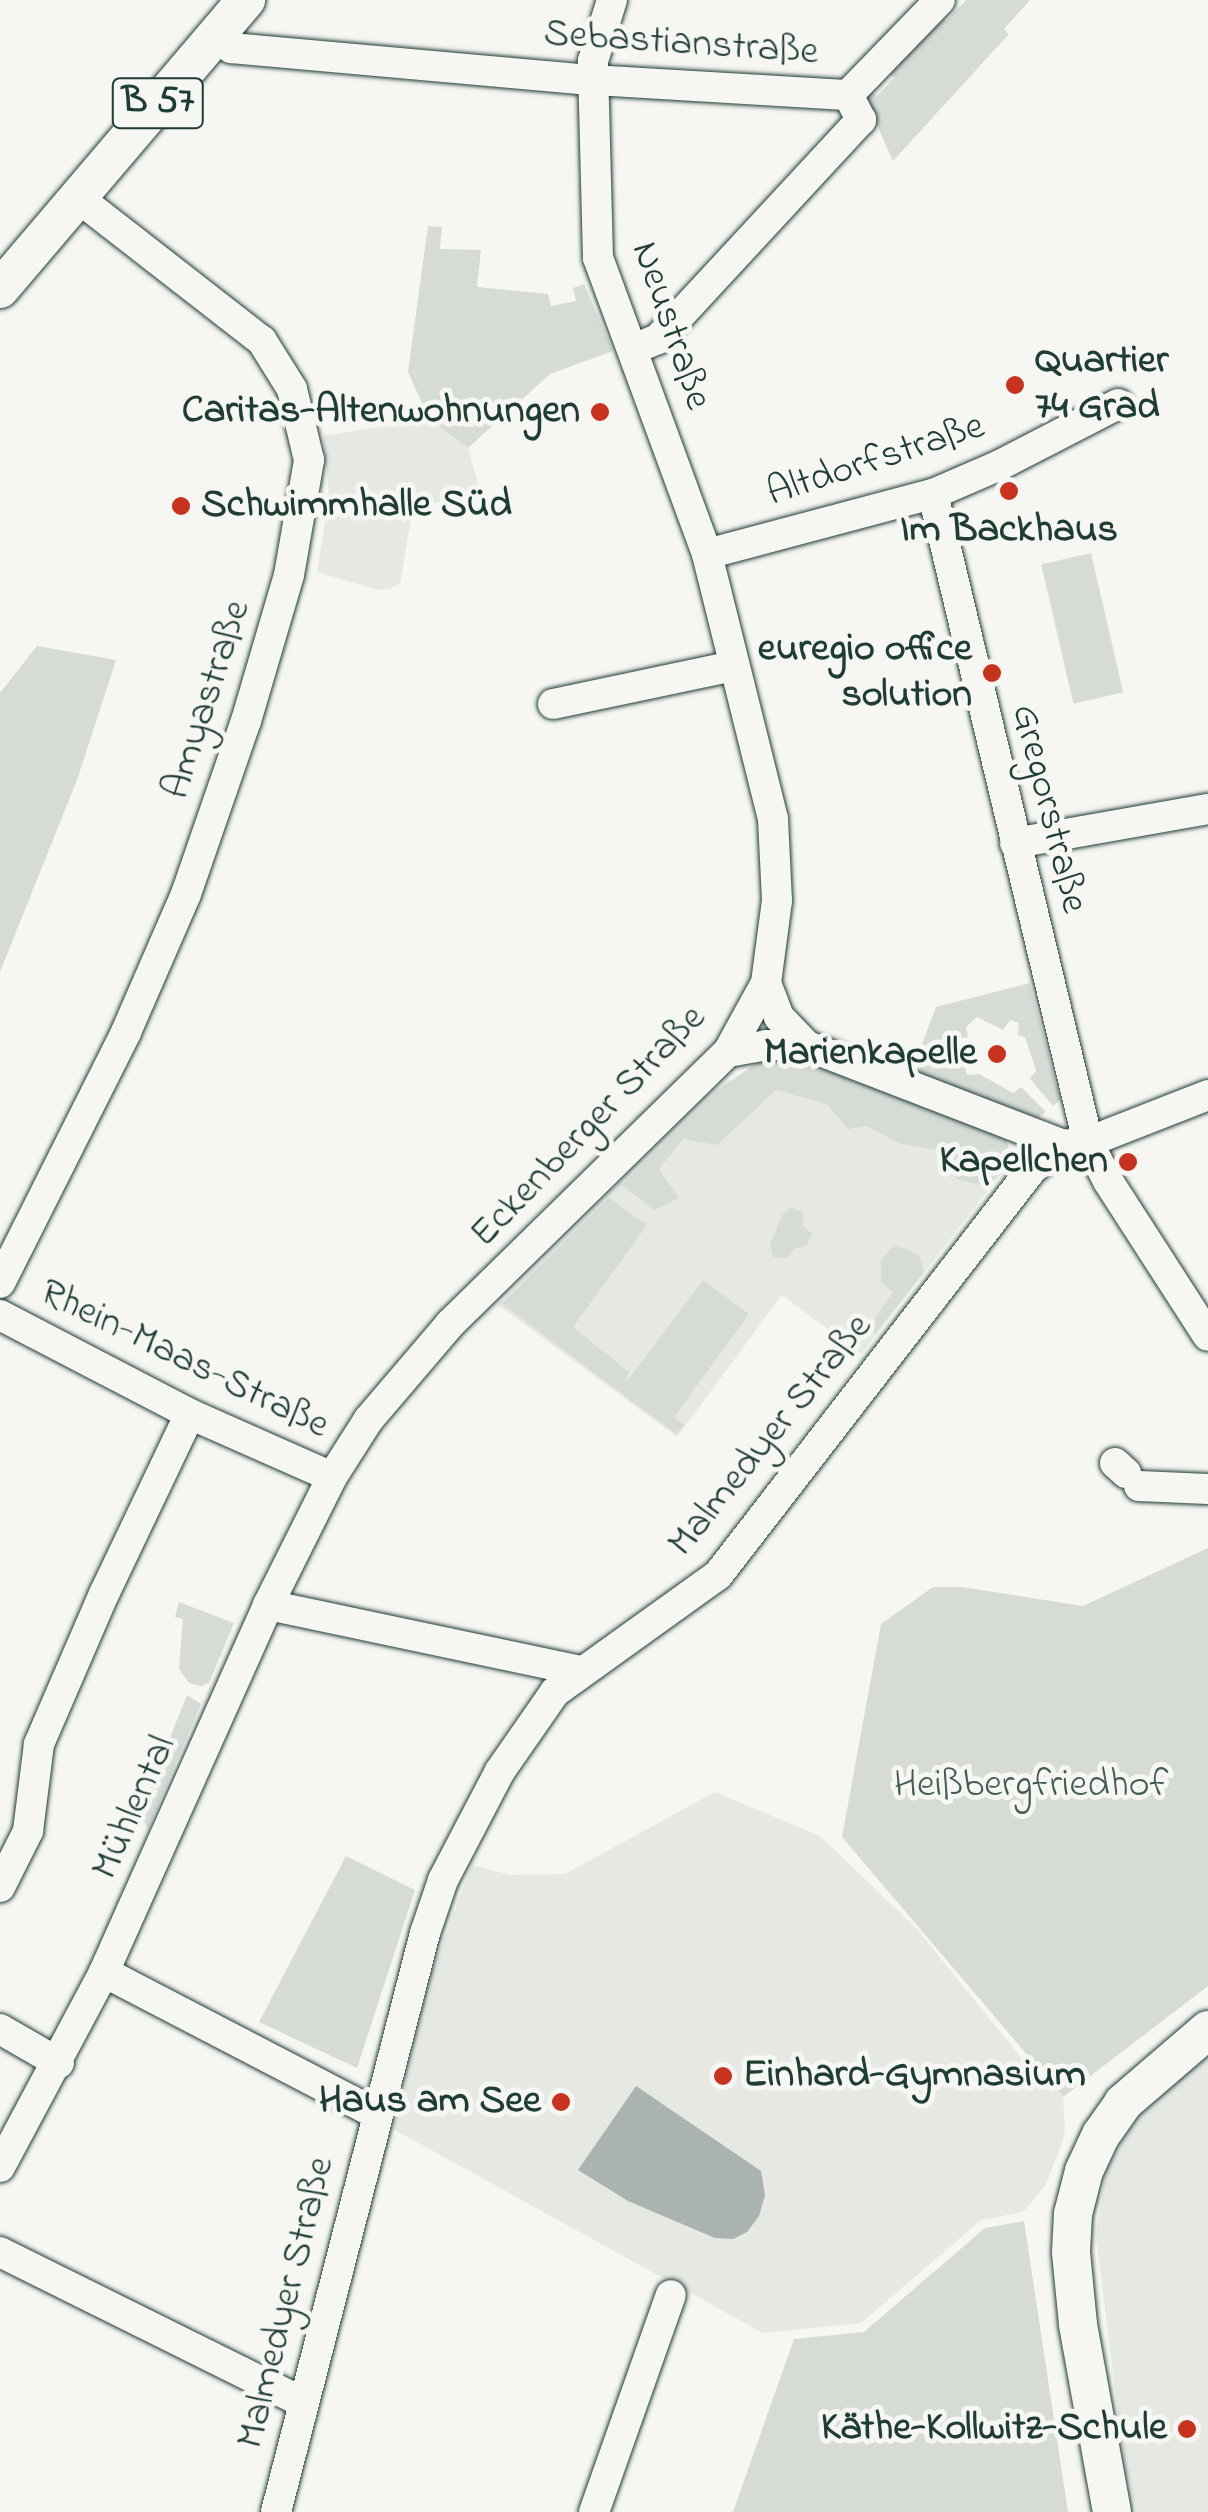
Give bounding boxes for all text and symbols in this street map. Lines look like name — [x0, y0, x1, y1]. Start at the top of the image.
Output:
street label: Sebastianstraße — [542, 10, 820, 78]
road number: B 57 — [110, 70, 206, 136]
street label: Neustraße — [619, 236, 721, 416]
place label: Quartier 74 Grad — [1035, 338, 1168, 432]
marker: Quartier 74 Grad — [1004, 374, 1026, 396]
place label: Caritas-Altenwohnungen — [182, 388, 580, 436]
marker: Caritas-Altenwohnungen — [589, 401, 611, 423]
street label: Altdorfstraße — [761, 403, 991, 519]
marker: Im Backhaus — [998, 480, 1020, 502]
place label: Schwimmhalle Süd — [201, 482, 512, 530]
marker: Schwimmhalle Süd — [170, 495, 192, 517]
place label: Im Backhaus — [900, 507, 1118, 555]
street label: Amyastraße — [153, 595, 263, 805]
place label: euregio office solution — [758, 626, 972, 720]
marker: euregio office solution — [981, 662, 1003, 684]
street label: Gregorstraße — [999, 700, 1097, 918]
street label: Eckenberger Straße — [461, 996, 717, 1258]
place label: Marienkapelle — [764, 1030, 977, 1078]
marker: Marienkapelle — [986, 1043, 1008, 1065]
place label: Kapellchen — [939, 1138, 1108, 1186]
marker: Kapellchen — [1117, 1151, 1139, 1173]
street label: Rhein-Maas-Straße — [32, 1269, 336, 1451]
street label: Malmedyer Straße — [658, 1305, 884, 1567]
street label: Mühlental — [82, 1729, 188, 1887]
park label: Heißbergfriedhof — [894, 1762, 1168, 1810]
place label: Einhard-Gymnasium — [743, 2052, 1086, 2100]
marker: Einhard-Gymnasium — [712, 2065, 734, 2087]
place label: Haus am See — [319, 2078, 541, 2126]
marker: Haus am See — [550, 2091, 572, 2113]
street label: Malmedyer Straße — [228, 2152, 346, 2454]
place label: Käthe-Kollwitz-Schule — [821, 2405, 1167, 2453]
marker: Käthe-Kollwitz-Schule — [1176, 2418, 1198, 2440]

